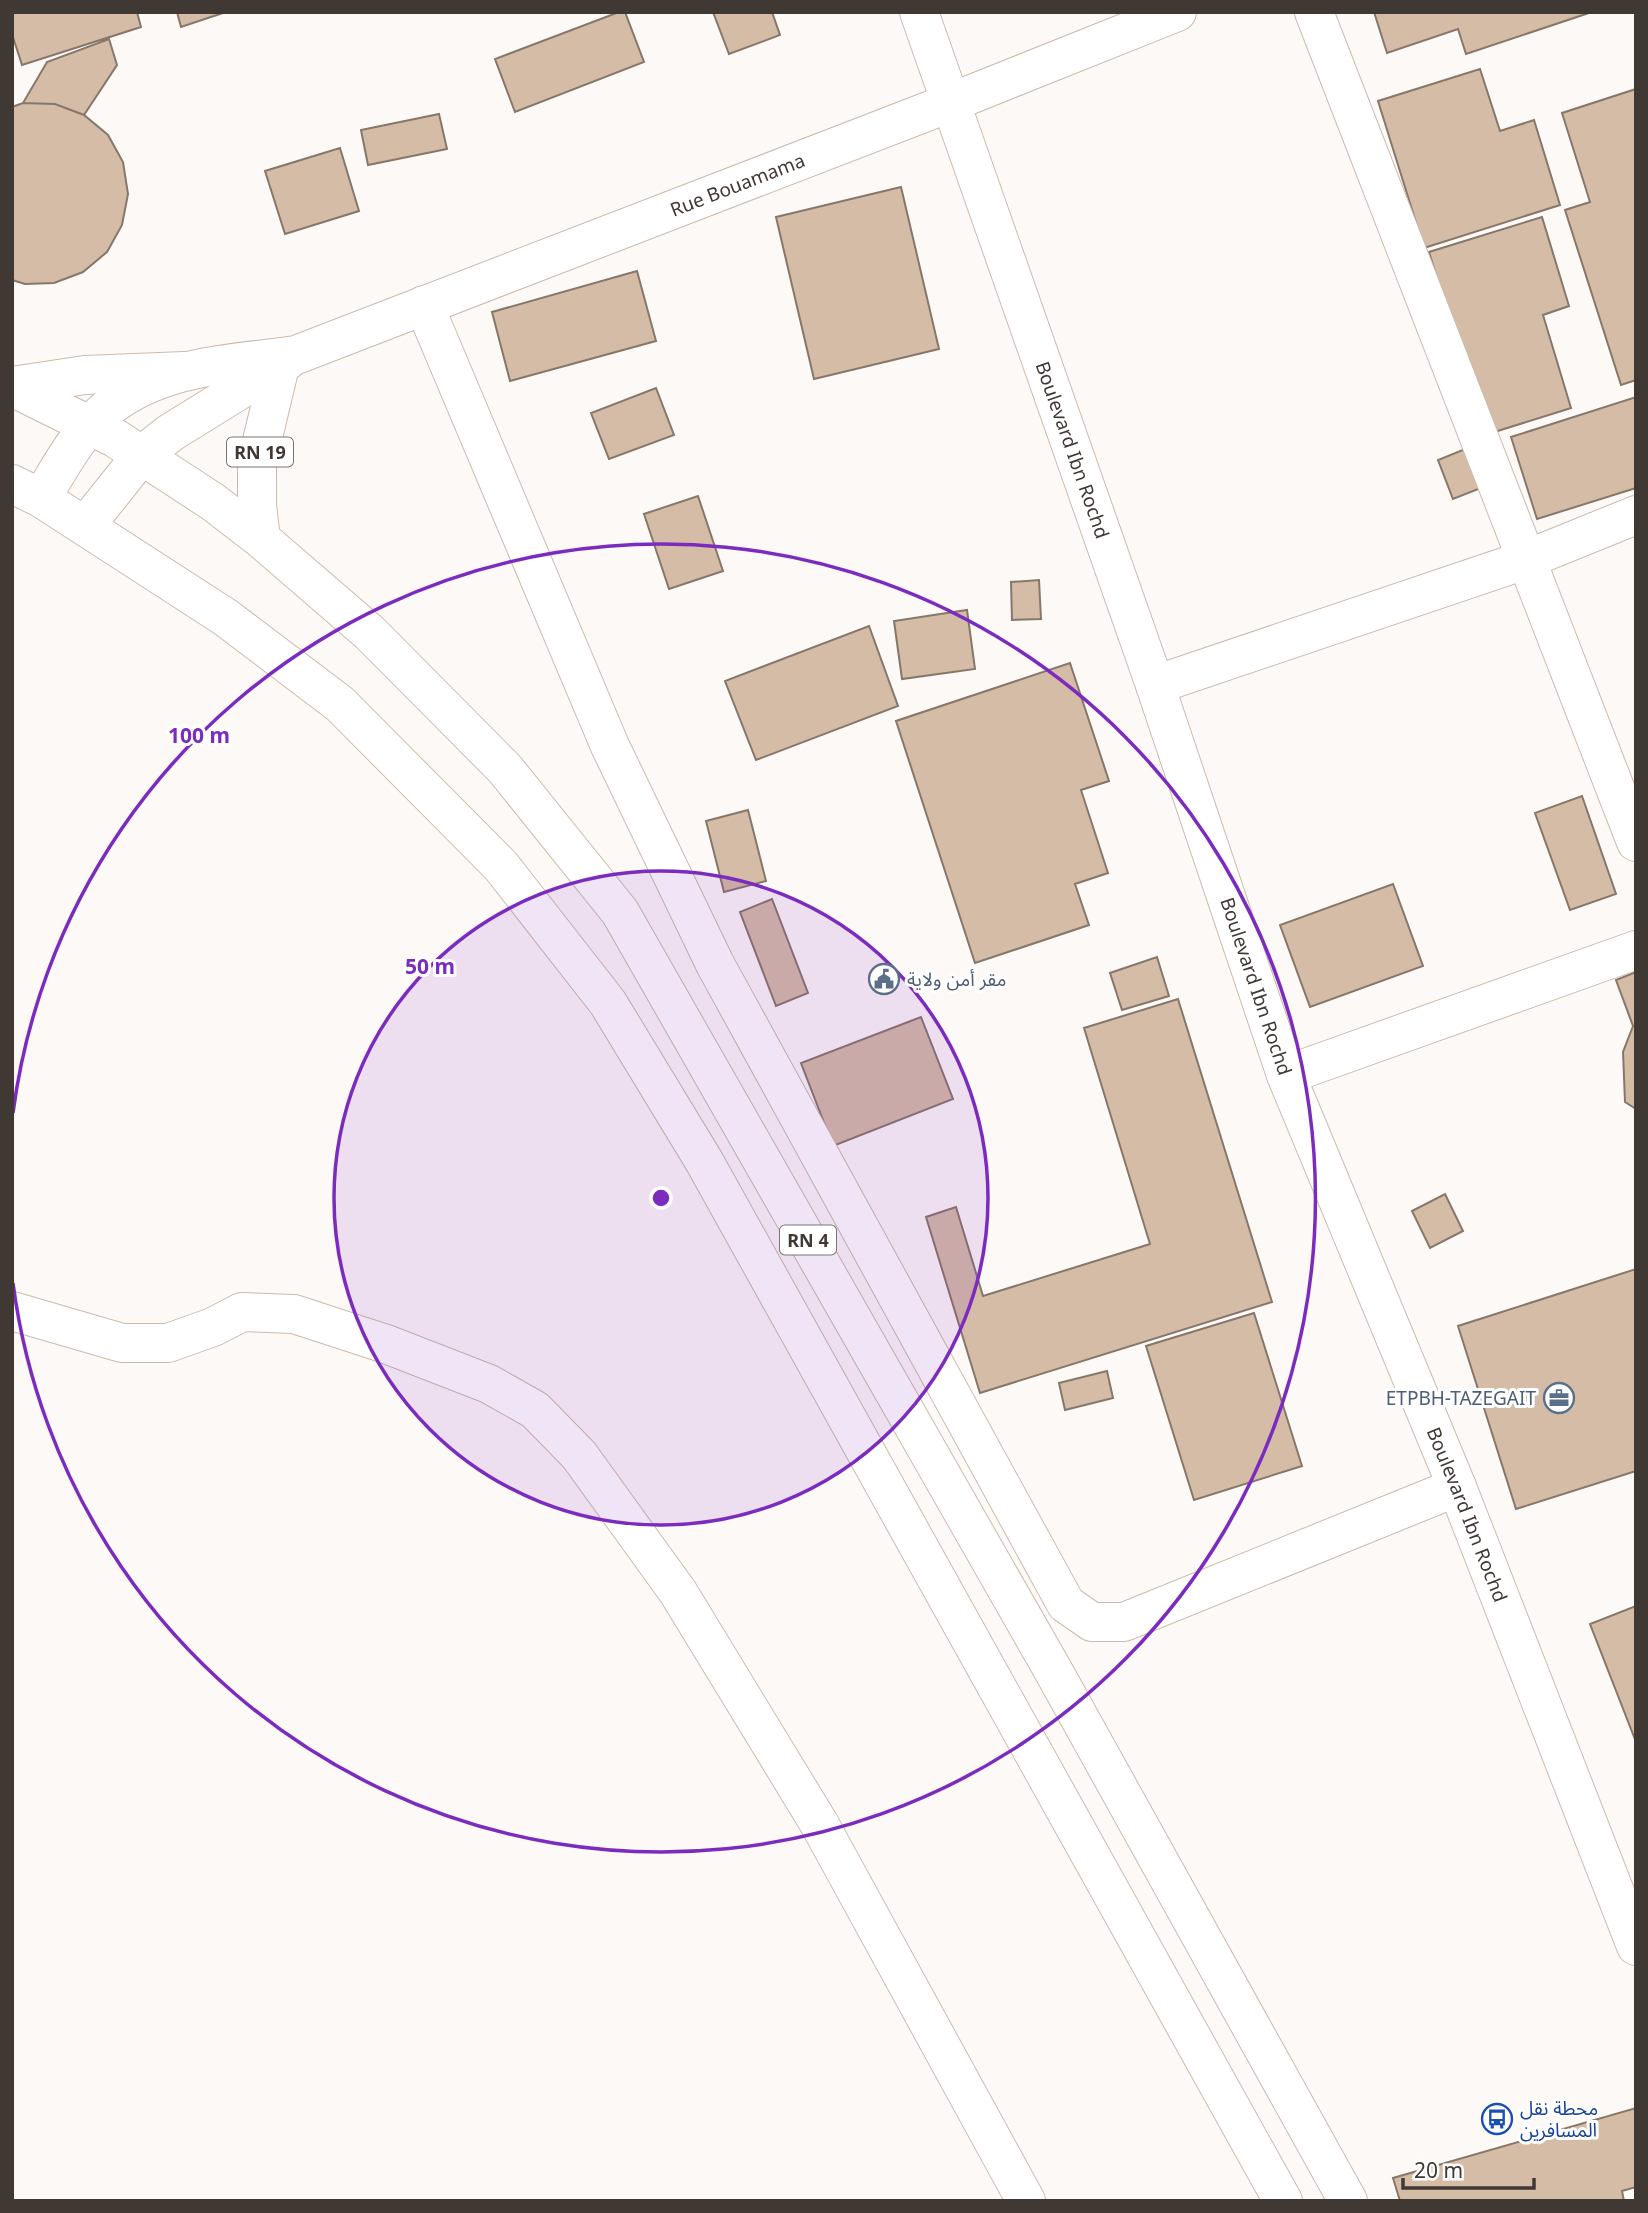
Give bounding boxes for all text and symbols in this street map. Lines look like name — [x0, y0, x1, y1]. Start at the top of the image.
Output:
street label: Rue Bouamama — [666, 147, 809, 223]
street label: Boulevard Ibn Rochd — [1029, 358, 1116, 542]
road number: RN 19 — [227, 438, 293, 466]
text: 100 m — [168, 721, 230, 749]
street label: Boulevard Ibn Rochd — [1214, 894, 1298, 1079]
text: 50 m — [405, 952, 455, 980]
public building icon: مقر أمن ولاية — [867, 962, 901, 996]
place label: مقر أمن ولاية — [907, 966, 1007, 992]
centre of rings — [649, 1186, 673, 1210]
road number: RN 4 — [780, 1226, 836, 1254]
office icon: ETPBH-TAZEGAIT — [1542, 1381, 1576, 1415]
place label: ETPBH-TAZEGAIT — [1386, 1385, 1536, 1411]
street label: Boulevard Ibn Rochd — [1421, 1423, 1514, 1606]
place label: محطة نقل المسافرين — [1520, 2095, 1598, 2143]
bus stop icon: محطة نقل المسافرين — [1480, 2102, 1514, 2136]
scale bar — [1403, 2146, 1534, 2190]
text: 20 m — [1414, 2156, 1463, 2184]

